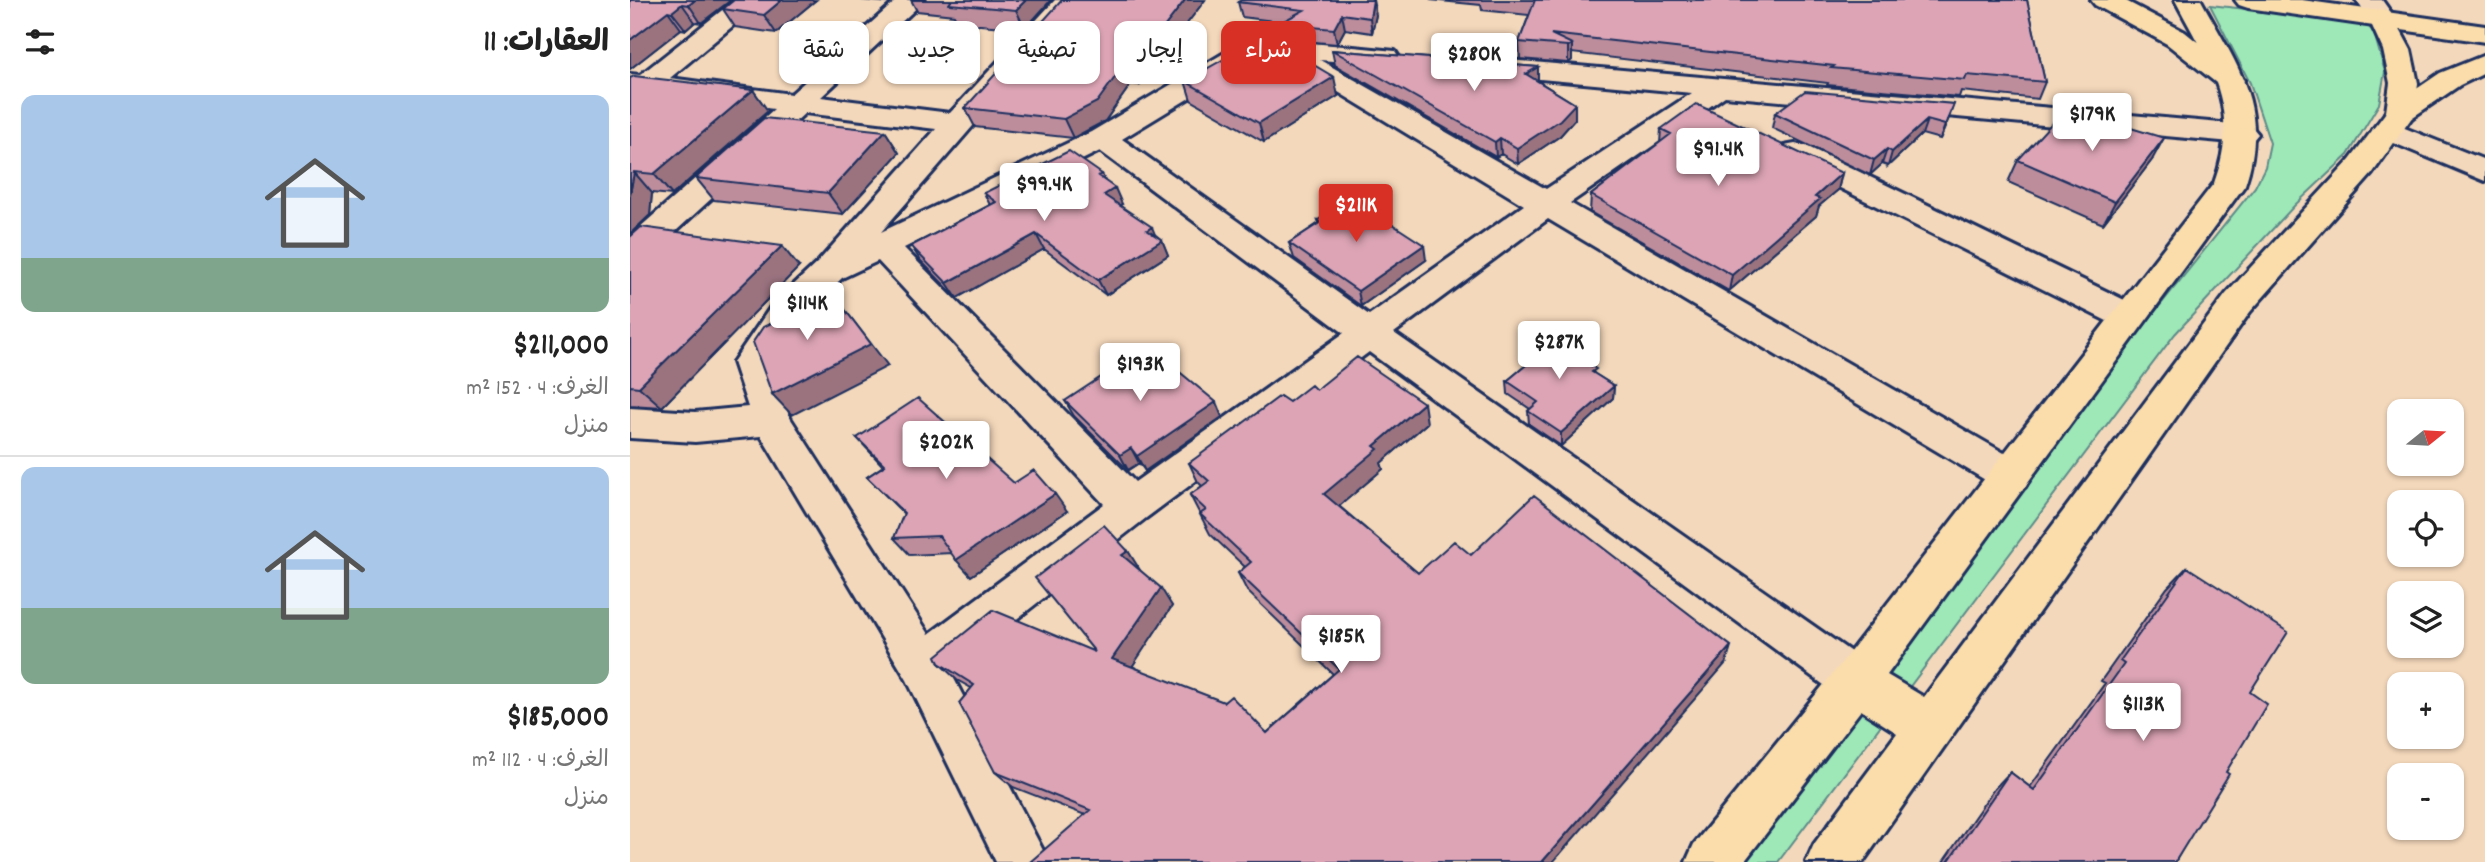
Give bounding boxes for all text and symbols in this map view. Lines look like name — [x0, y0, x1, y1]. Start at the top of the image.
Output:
chip: شقة — [779, 21, 869, 84]
chip: جديد — [883, 21, 980, 84]
chip: تصفية — [994, 21, 1100, 84]
chip: إيجار — [1114, 21, 1207, 84]
chip: شراء — [1221, 21, 1316, 84]
icon: filters — [21, 23, 59, 61]
text: العقارات: 11 — [484, 23, 609, 66]
pin: $280K — [1425, 34, 1523, 93]
text: $280K — [1447, 39, 1501, 72]
pin: $179K — [2043, 94, 2141, 153]
text: $179K — [2069, 99, 2115, 132]
pin: $91.4K — [1661, 128, 1775, 188]
text: $91.4K — [1692, 134, 1744, 167]
icon: home — [252, 140, 378, 266]
pin: $99.4K — [987, 164, 1101, 223]
text: $99.4K — [1016, 169, 1072, 202]
pin: $211K — [1307, 184, 1405, 244]
text: $211K — [1335, 190, 1377, 223]
pin: $114K — [758, 282, 856, 342]
text: $114K — [786, 288, 828, 321]
pin: $287K — [1510, 322, 1608, 381]
text: $211,000 — [513, 326, 609, 369]
text: $287K — [1534, 327, 1584, 360]
pin: $193K — [1091, 344, 1189, 403]
text: $193K — [1116, 349, 1164, 382]
text: الغرف: 4 · 152 m² — [466, 373, 609, 406]
north arrow — [2387, 399, 2464, 476]
map controls — [2387, 399, 2464, 840]
text: منزل — [564, 411, 609, 444]
pin: $202K — [897, 421, 995, 481]
text: $202K — [919, 427, 973, 460]
button: locate — [2387, 490, 2464, 567]
icon: home — [252, 512, 378, 638]
button: layers — [2387, 581, 2464, 658]
pin: $185K — [1292, 616, 1390, 675]
text: $185K — [1317, 621, 1365, 654]
button: + — [2387, 672, 2464, 749]
pin: $113K — [2094, 684, 2192, 743]
text: $113K — [2122, 689, 2164, 722]
text: $185,000 — [507, 698, 609, 741]
text: الغرف: 4 · 112 m² — [472, 745, 609, 778]
button: − — [2387, 763, 2464, 840]
text: منزل — [564, 783, 609, 816]

